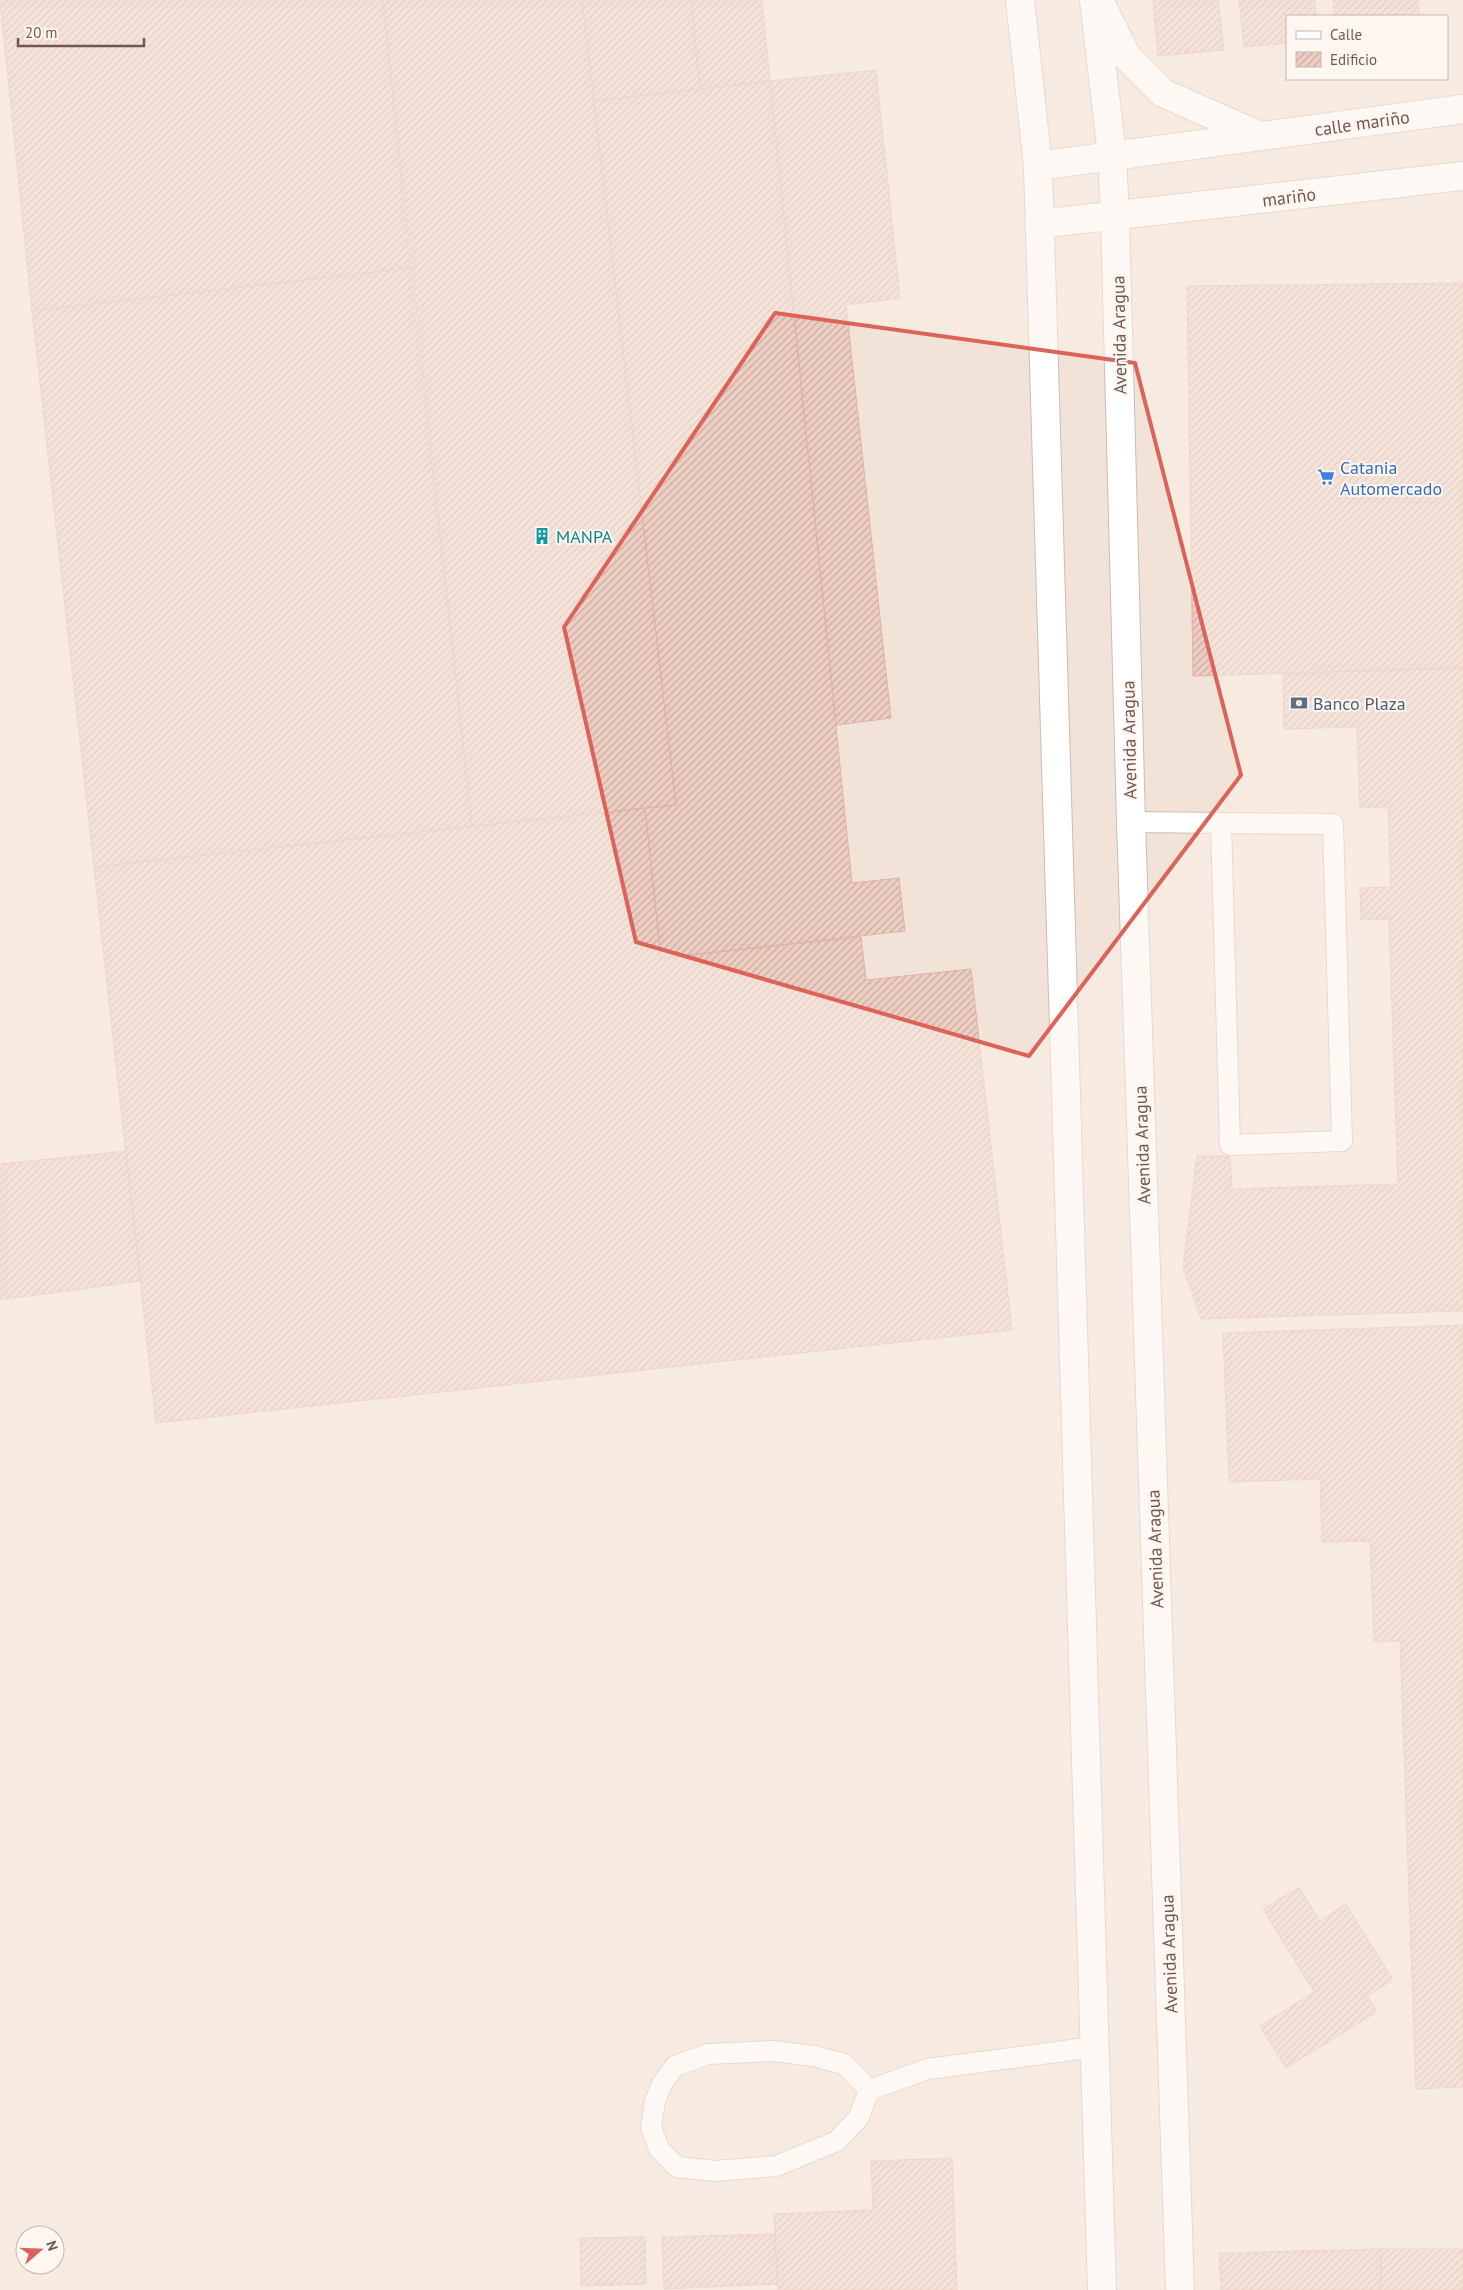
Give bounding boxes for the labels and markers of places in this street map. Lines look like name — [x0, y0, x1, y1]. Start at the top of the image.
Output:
place label: Catania Automercado — [1340, 456, 1442, 500]
supermarket icon: Catania Automercado — [1316, 467, 1336, 487]
place label: MANPA — [556, 525, 613, 548]
building icon: MANPA — [532, 526, 552, 546]
place label: Banco Plaza — [1313, 692, 1406, 715]
bank icon: Banco Plaza — [1289, 693, 1309, 713]

